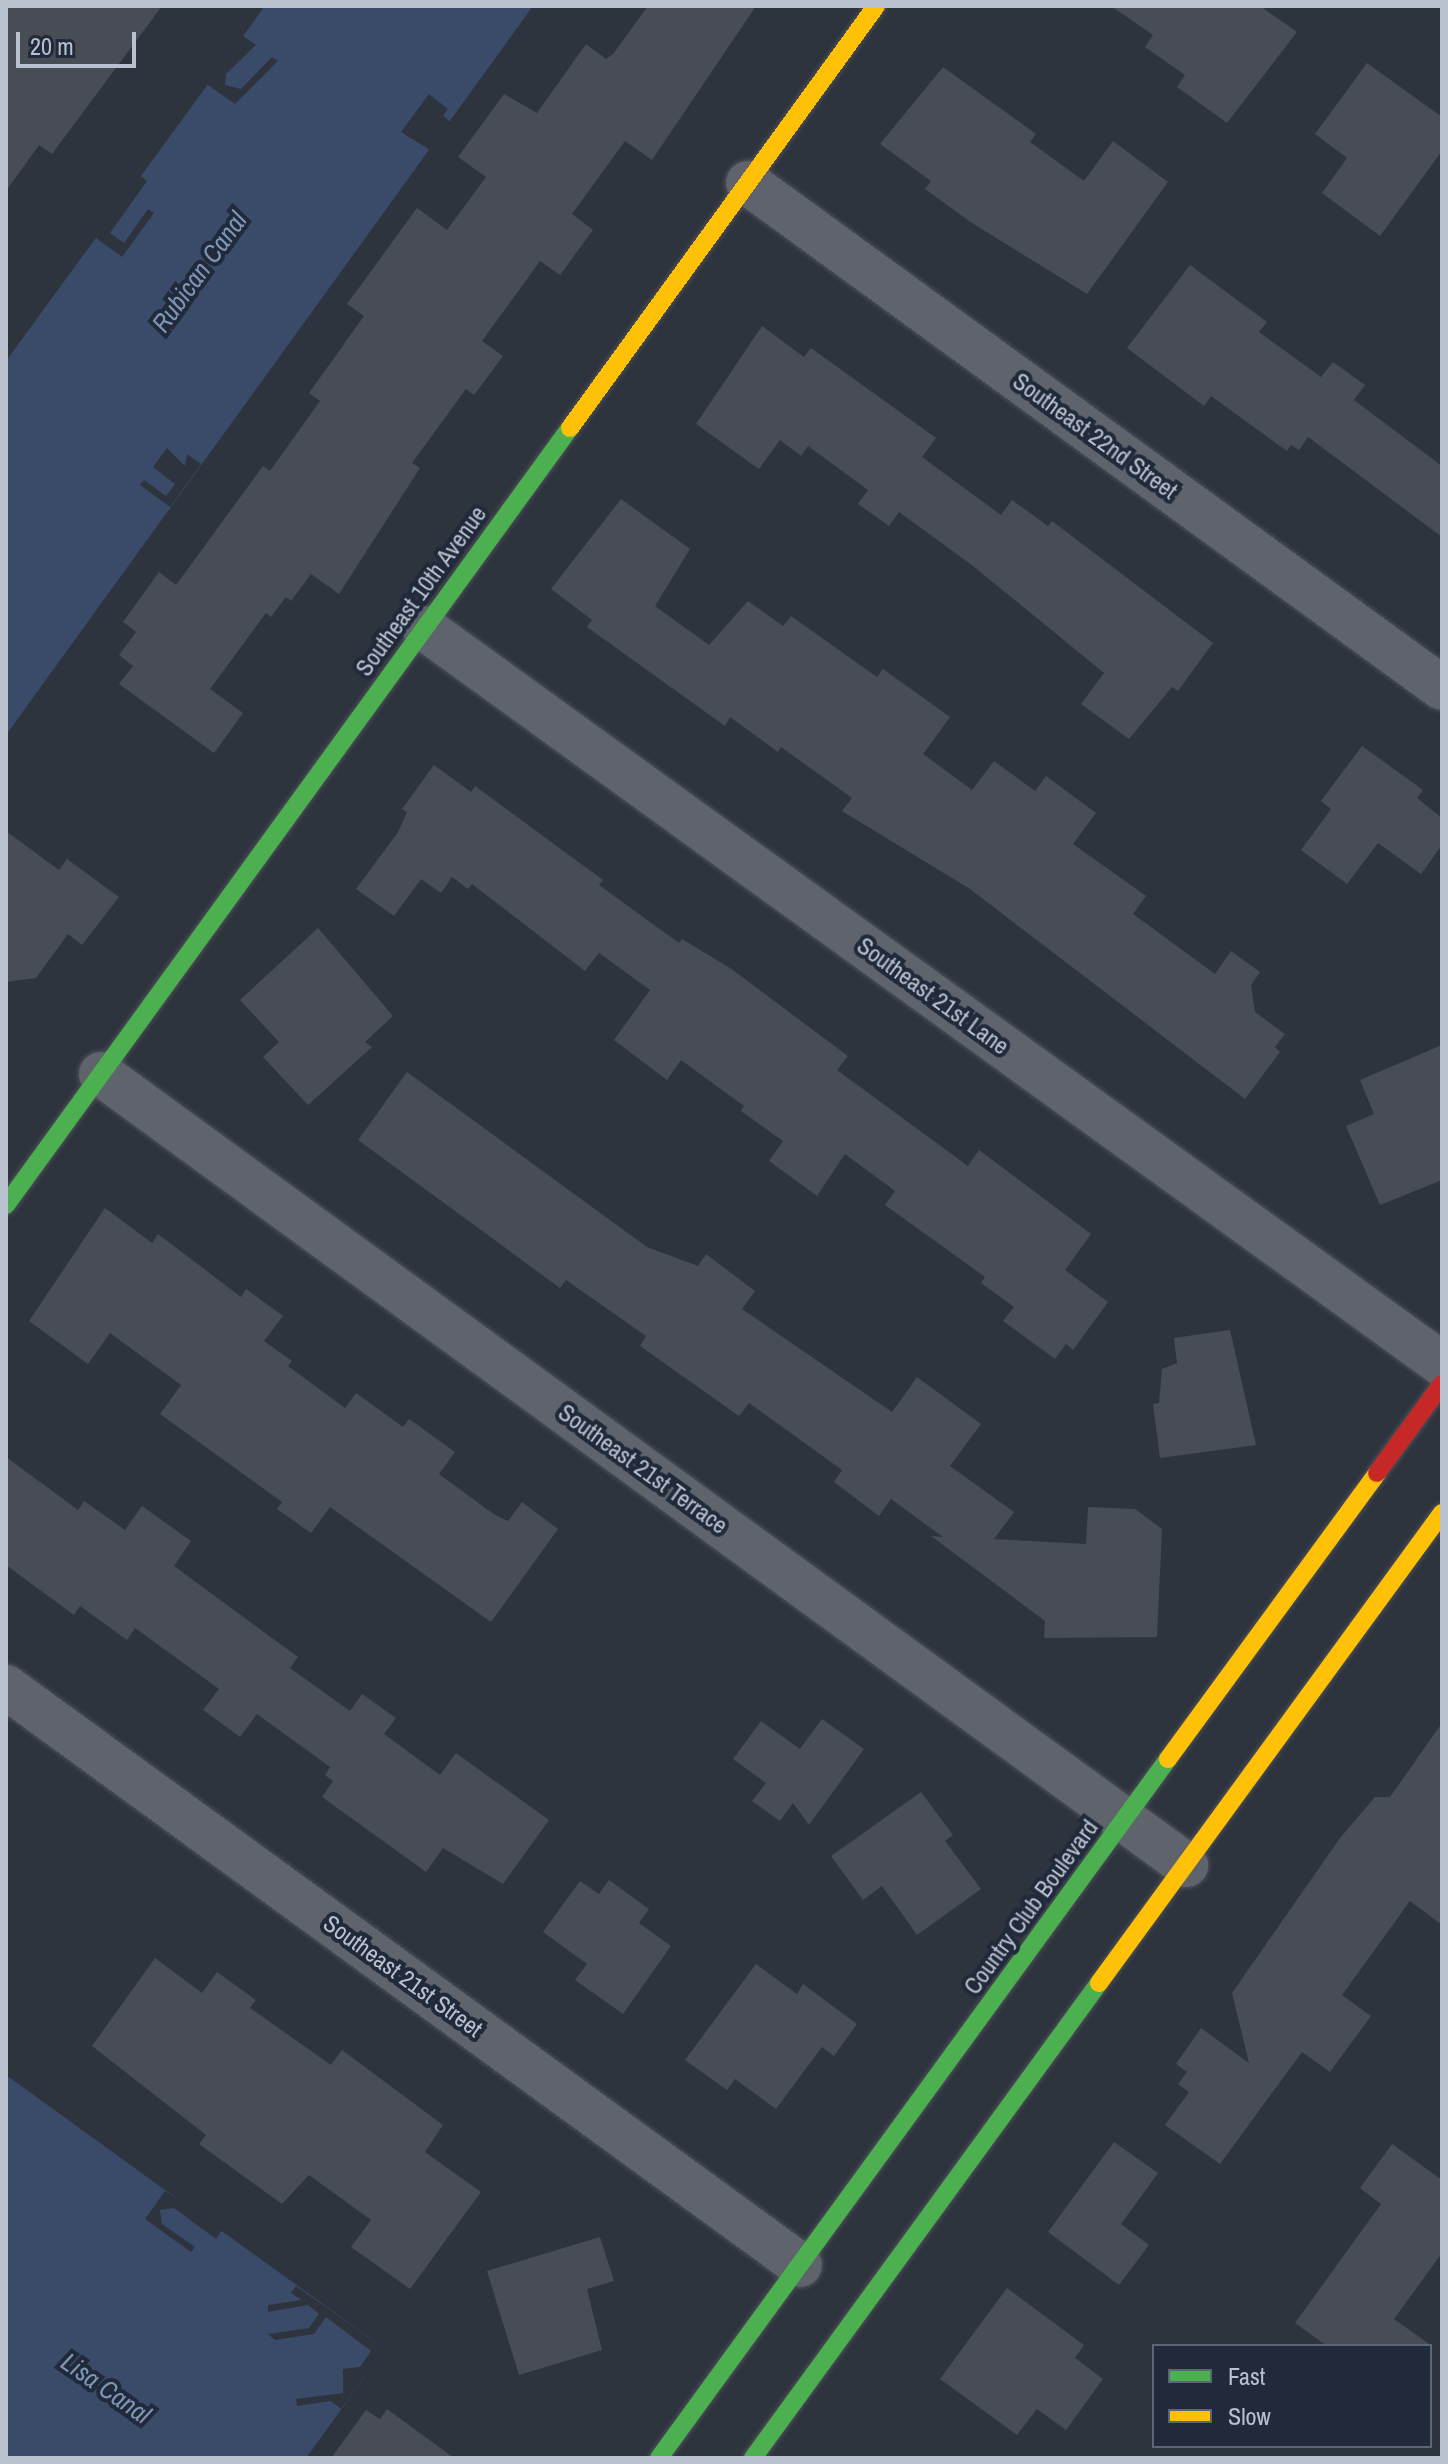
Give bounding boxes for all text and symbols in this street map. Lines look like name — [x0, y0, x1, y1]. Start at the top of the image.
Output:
scale bar — [20, 16, 140, 66]
text: 20 m — [30, 30, 74, 62]
water label: Rubican Canal — [145, 206, 253, 338]
street label: Southeast 22nd Street — [1007, 367, 1183, 505]
street label: Southeast 10th Avenue — [349, 500, 493, 682]
street label: Southeast 21st Lane — [852, 931, 1014, 1061]
street label: Southeast 21st Terrace — [553, 1398, 733, 1540]
street label: Country Club Boulevard — [958, 1814, 1104, 2000]
street label: Southeast 21st Street — [318, 1909, 488, 2043]
legend — [1152, 2344, 1432, 2448]
water label: Lisa Canal — [55, 2346, 157, 2430]
text: Fast — [1228, 2360, 1265, 2392]
text: Slow — [1228, 2400, 1271, 2432]

